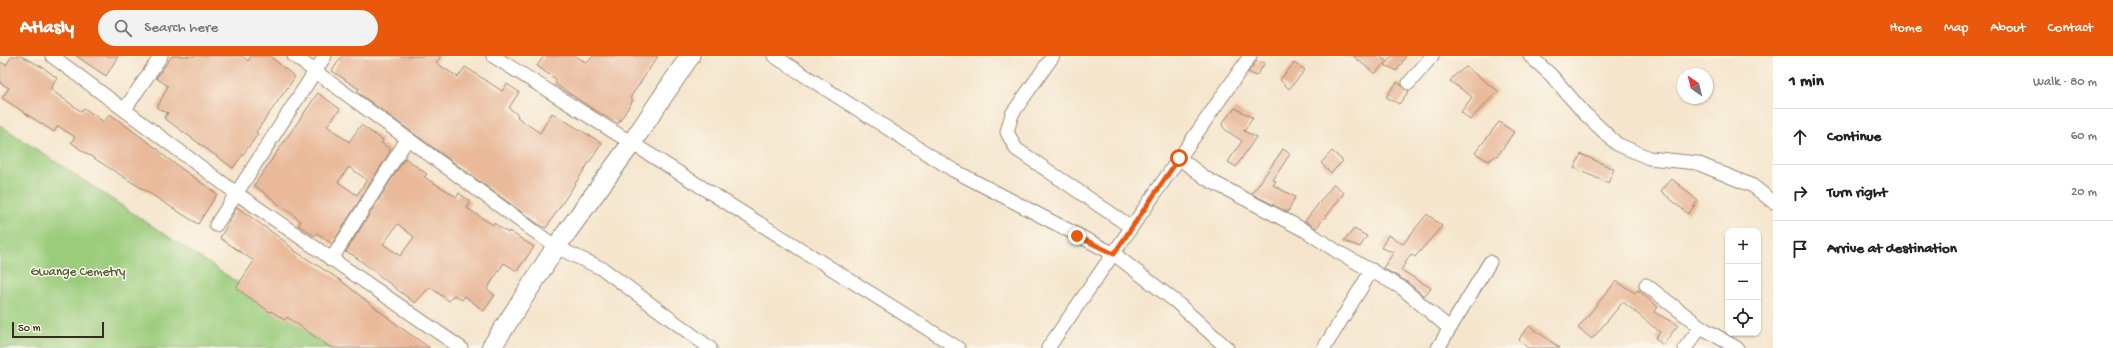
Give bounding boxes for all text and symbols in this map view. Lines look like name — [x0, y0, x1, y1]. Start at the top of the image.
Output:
search box — [98, 10, 378, 46]
text: Atlasly — [20, 17, 74, 40]
icon: search — [112, 17, 134, 39]
text: Search here — [144, 19, 218, 37]
text: Home — [1890, 20, 1922, 37]
text: Map — [1944, 20, 1968, 37]
text: About — [1990, 20, 2026, 37]
text: Contact — [2048, 20, 2093, 37]
north arrow — [1677, 68, 1713, 104]
text: 1 min — [1789, 72, 1824, 92]
text: Walk · 80 m — [2033, 75, 2097, 90]
icon: ahead — [1789, 126, 1811, 148]
text: Continue — [1827, 128, 1881, 146]
text: 60 m — [2071, 129, 2097, 144]
route start — [1170, 149, 1188, 167]
icon: right — [1789, 182, 1811, 204]
text: Turn right — [1827, 184, 1887, 202]
text: 20 m — [2071, 185, 2097, 200]
route end — [1068, 227, 1086, 245]
map controls — [1725, 228, 1761, 336]
button: + — [1725, 228, 1761, 264]
icon: arrive — [1789, 238, 1811, 260]
text: Arrive at destination — [1827, 240, 1957, 258]
button: − — [1725, 264, 1761, 300]
park label: Gwange Cemetry — [31, 265, 126, 280]
button: locate — [1725, 300, 1761, 336]
scale bar — [12, 320, 104, 339]
text: 50 m — [18, 323, 40, 335]

